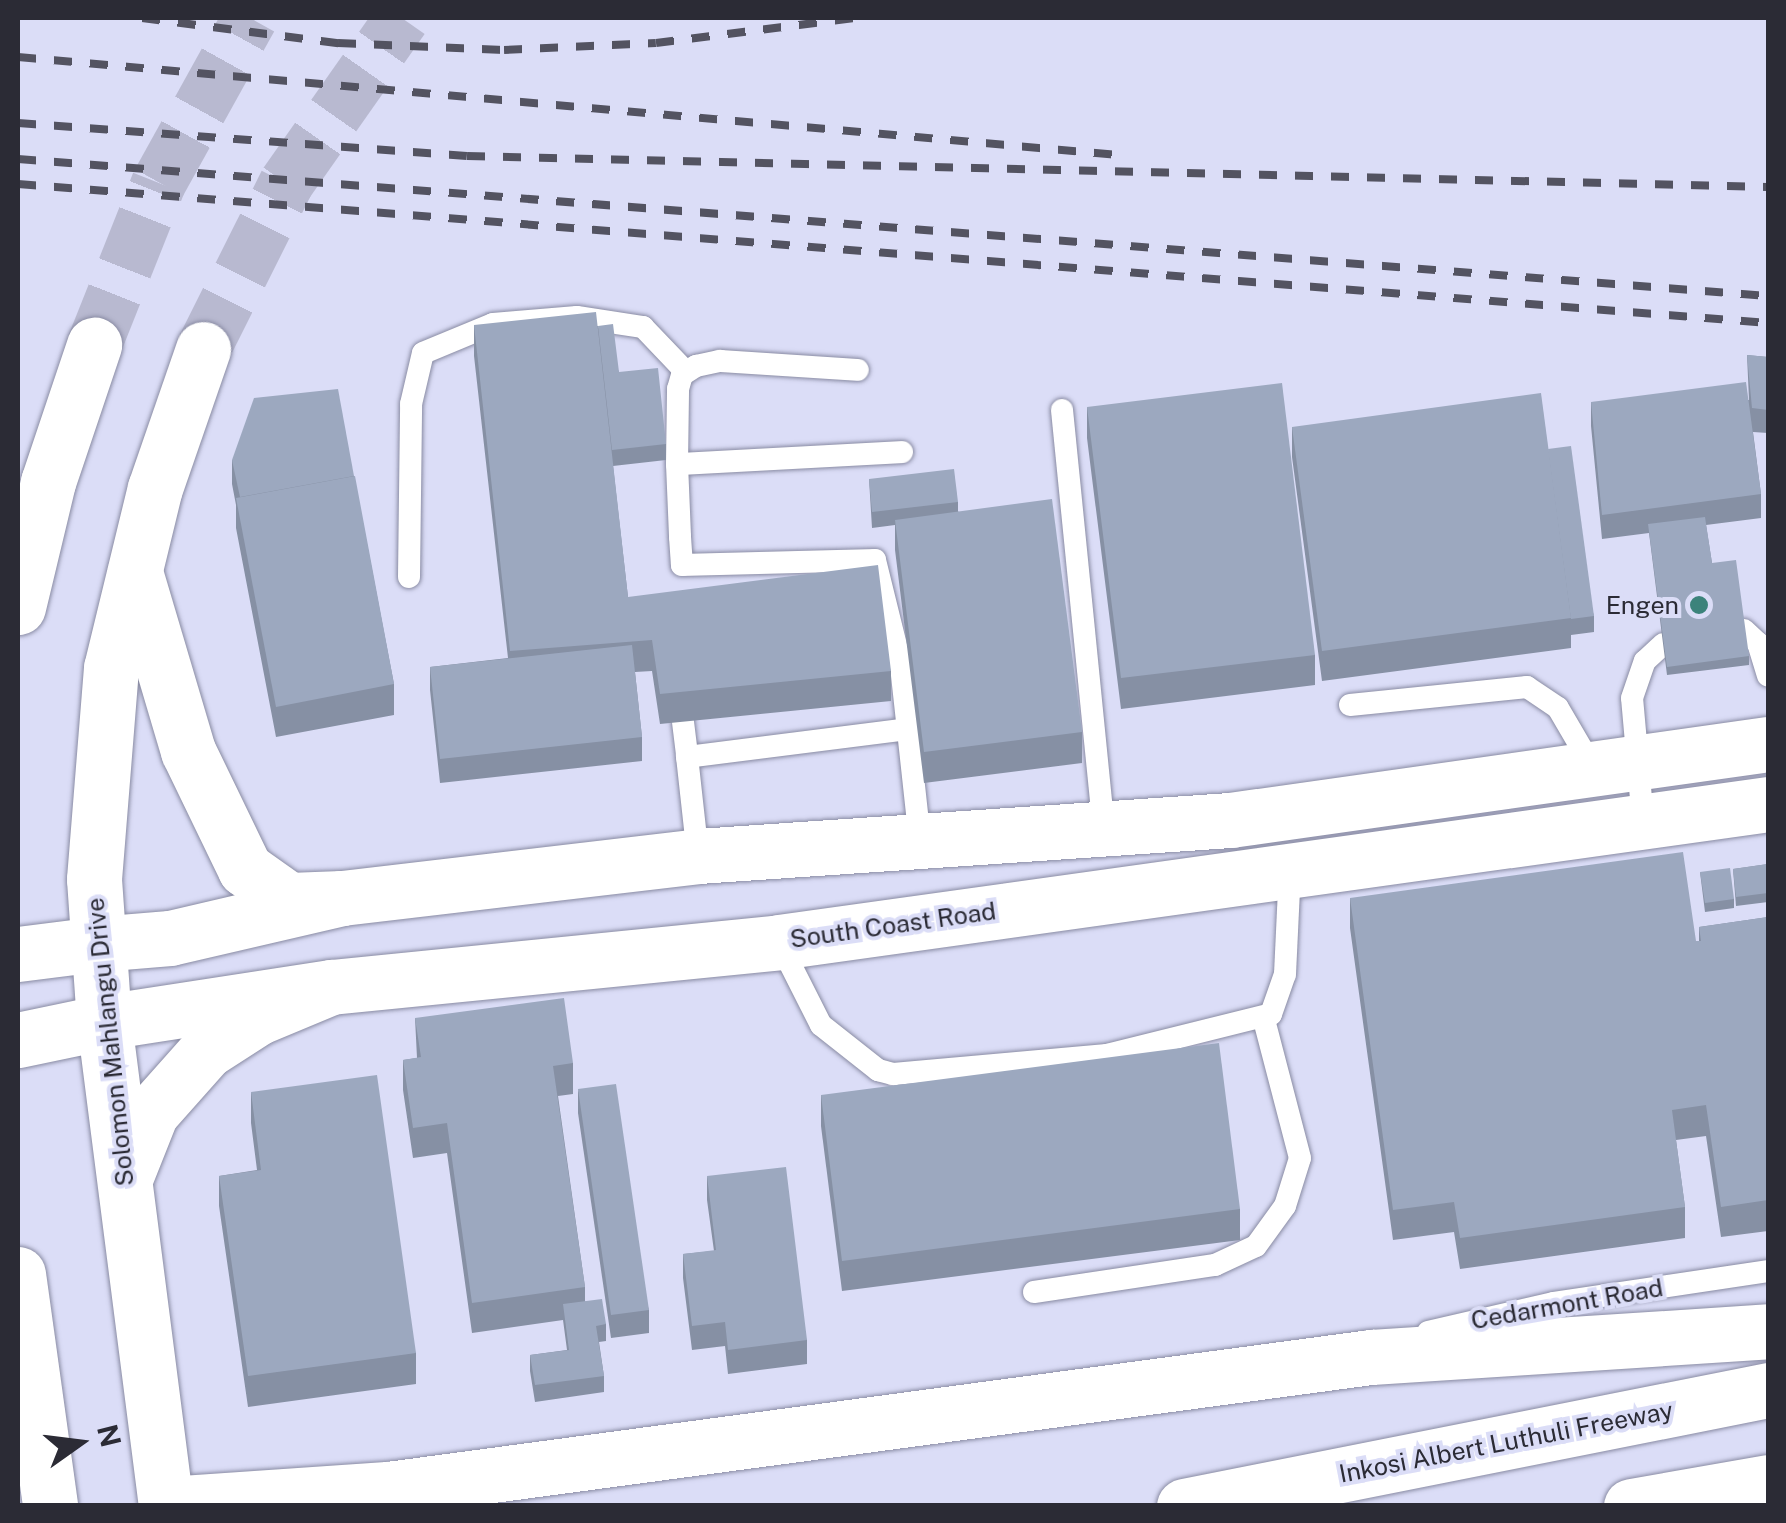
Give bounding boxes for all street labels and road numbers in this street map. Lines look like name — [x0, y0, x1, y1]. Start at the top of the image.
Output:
street label: Solomon Mahlangu Drive — [80, 896, 140, 1188]
street label: South Coast Road — [788, 896, 998, 954]
street label: Cedarmont Road — [1469, 1272, 1665, 1336]
street label: Inkosi Albert Luthuli Freeway — [1337, 1395, 1675, 1489]

